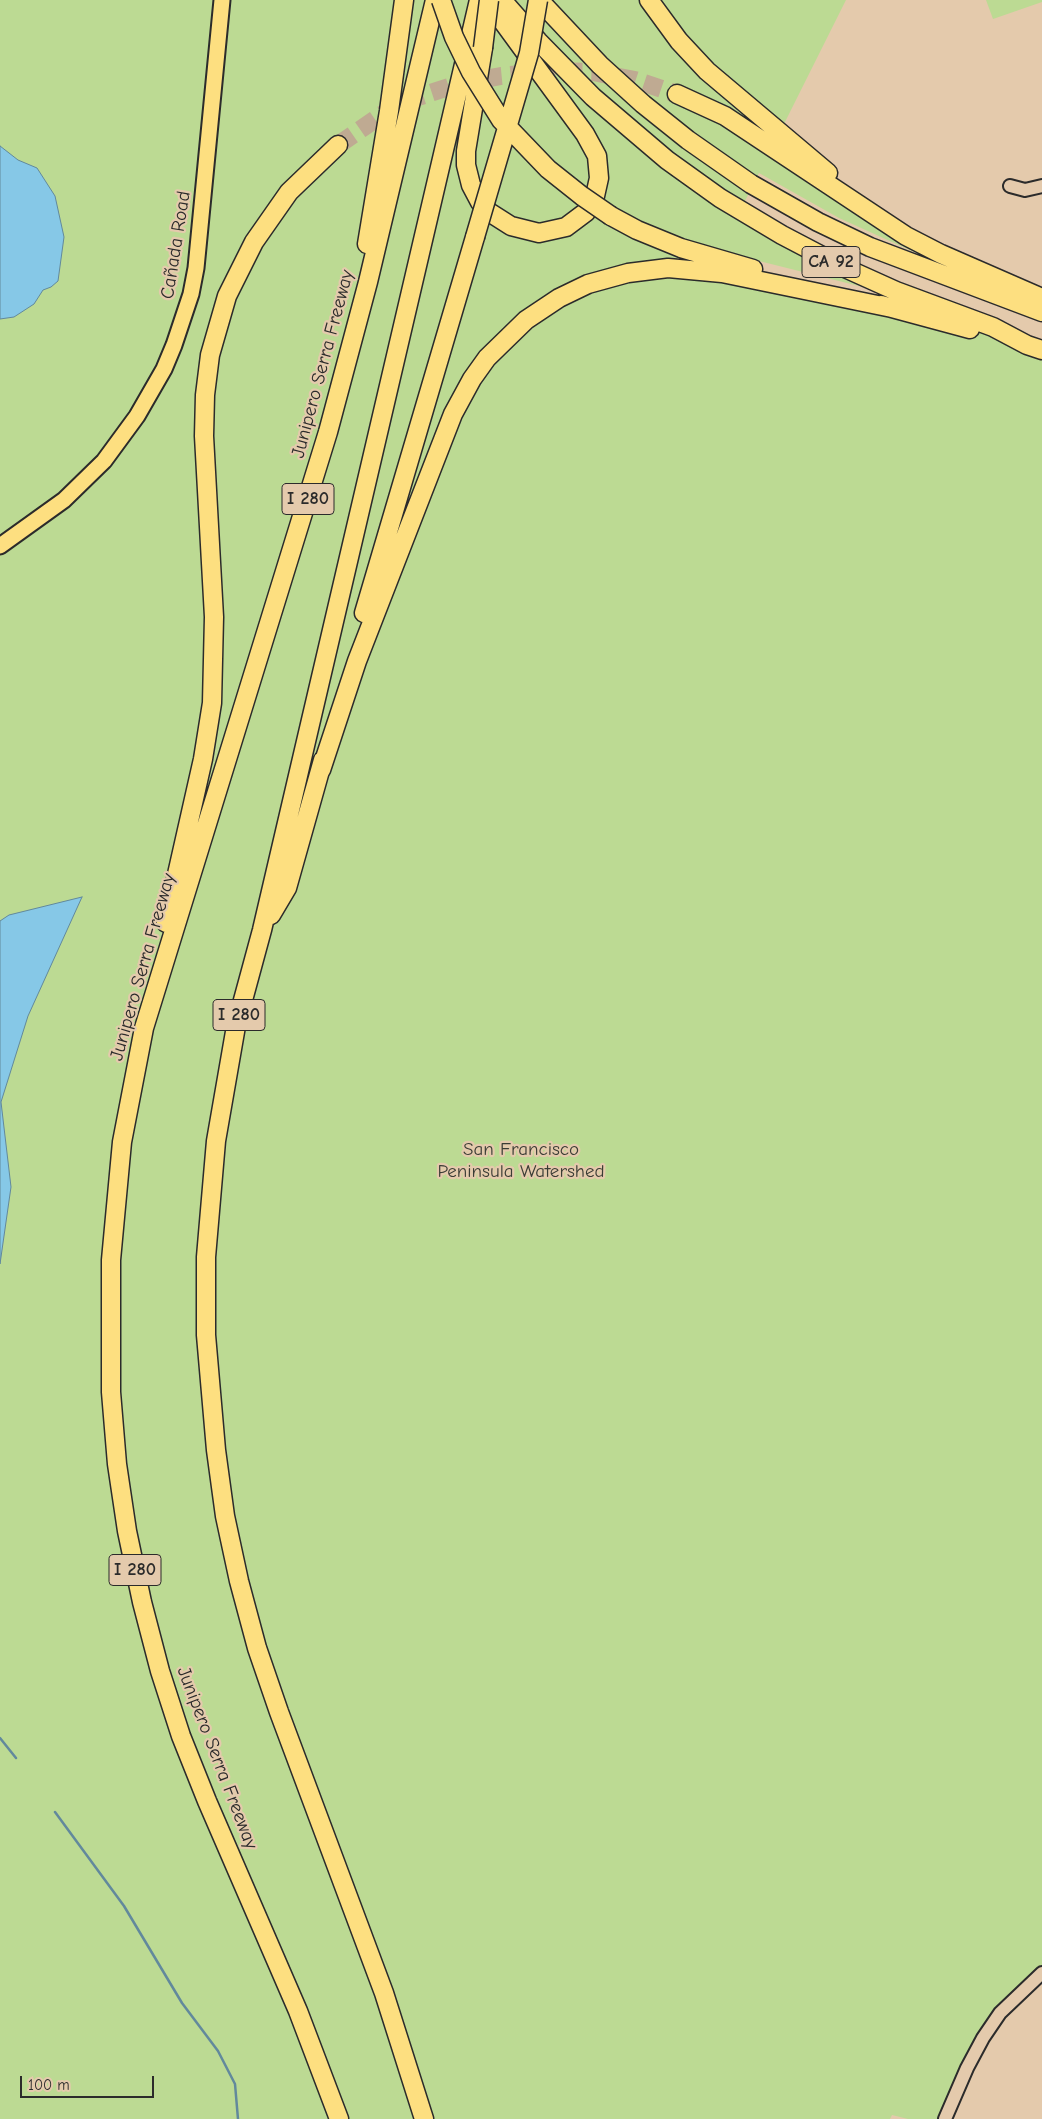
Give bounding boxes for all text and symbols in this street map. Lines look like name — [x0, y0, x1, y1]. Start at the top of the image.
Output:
street label: Cañada Road — [156, 189, 196, 301]
road number: CA 92 — [802, 246, 860, 278]
street label: Junipero Serra Freeway — [287, 267, 359, 461]
road number: I 280 — [282, 484, 334, 514]
street label: Junipero Serra Freeway — [105, 871, 181, 1063]
road number: I 280 — [213, 1000, 265, 1030]
park label: San Francisco Peninsula Watershed — [437, 1139, 605, 1183]
road number: I 280 — [109, 1554, 161, 1586]
street label: Junipero Serra Freeway — [172, 1663, 262, 1853]
scale bar — [22, 2066, 156, 2098]
text: 100 m — [28, 2076, 70, 2094]

